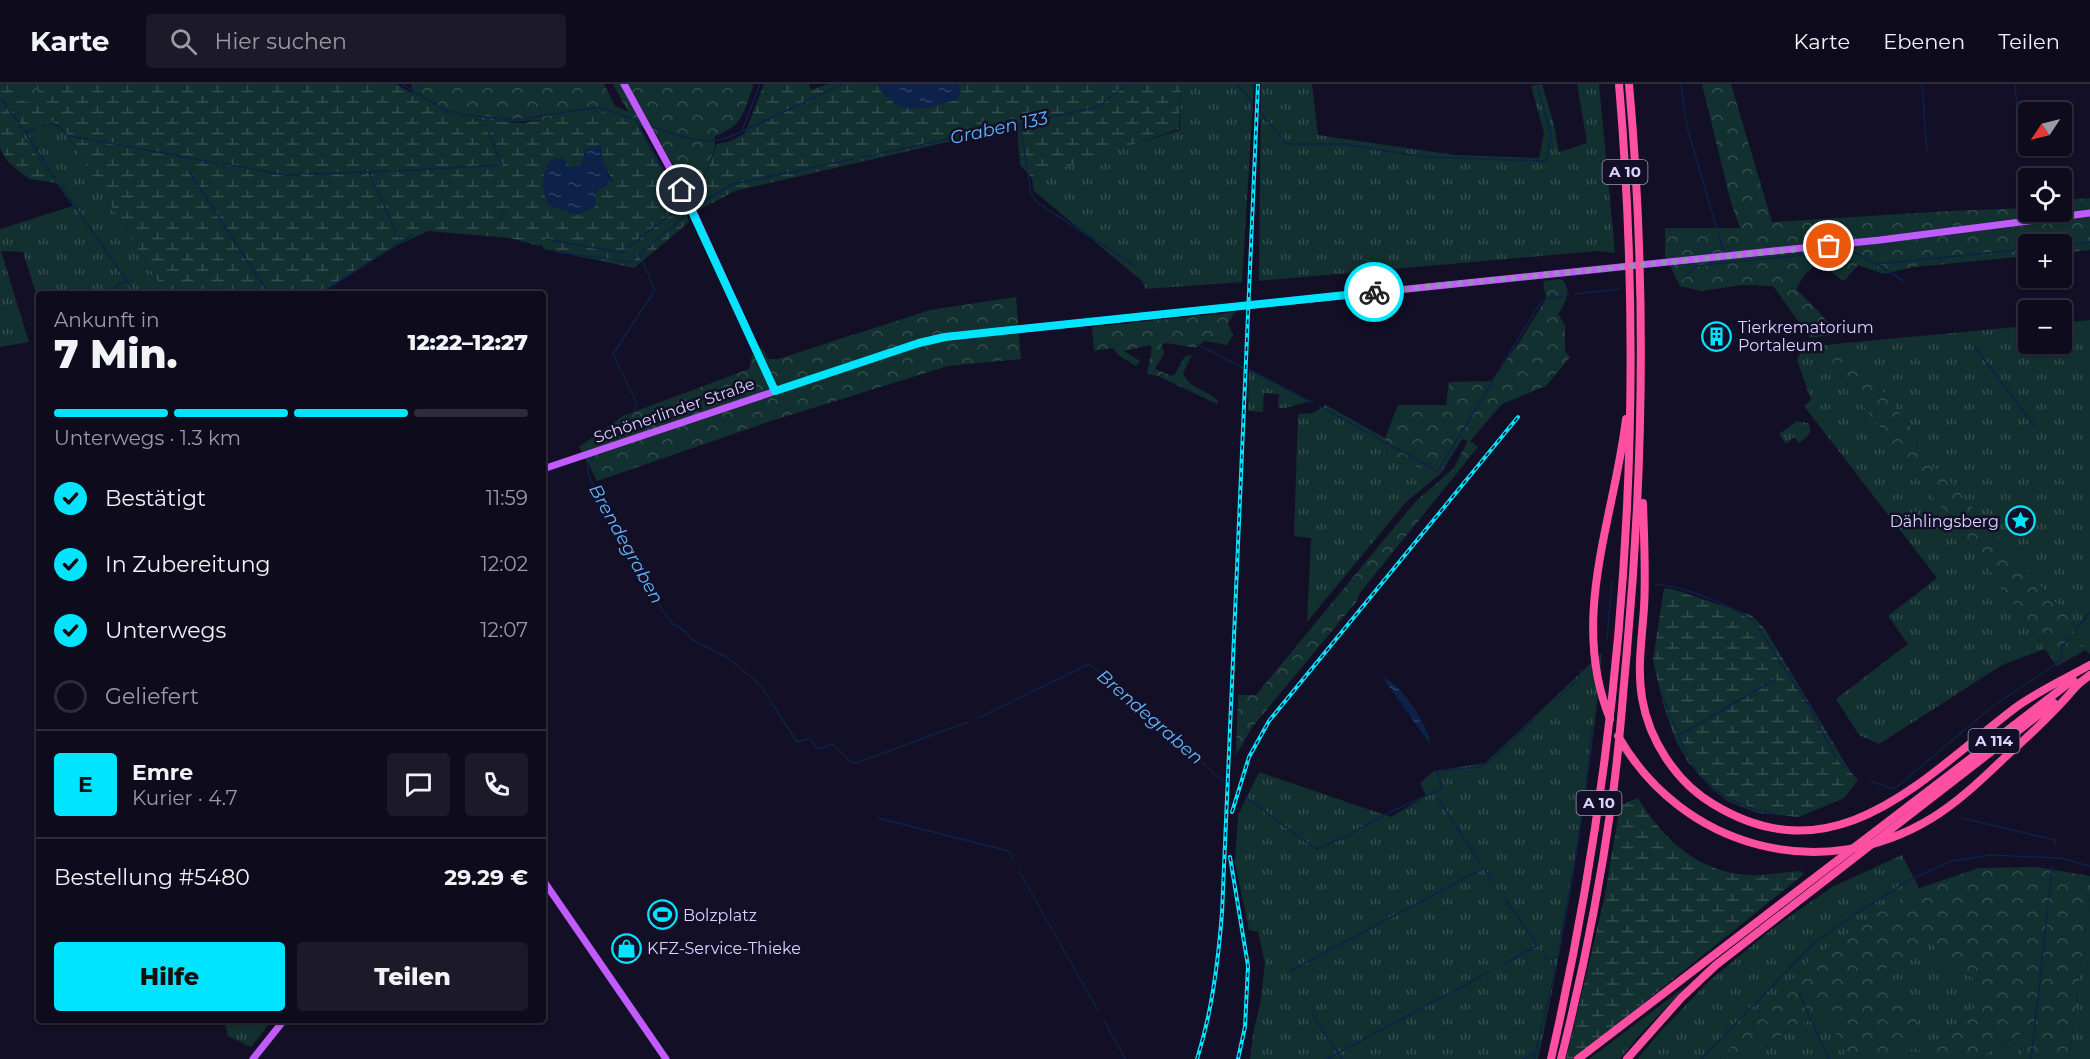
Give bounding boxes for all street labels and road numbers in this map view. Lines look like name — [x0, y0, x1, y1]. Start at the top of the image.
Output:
road number: A 10 — [1602, 160, 1648, 184]
street label: Schönerlinder Straße — [591, 374, 757, 447]
road number: A 114 — [1968, 729, 2020, 753]
road number: A 10 — [1576, 791, 1622, 815]

